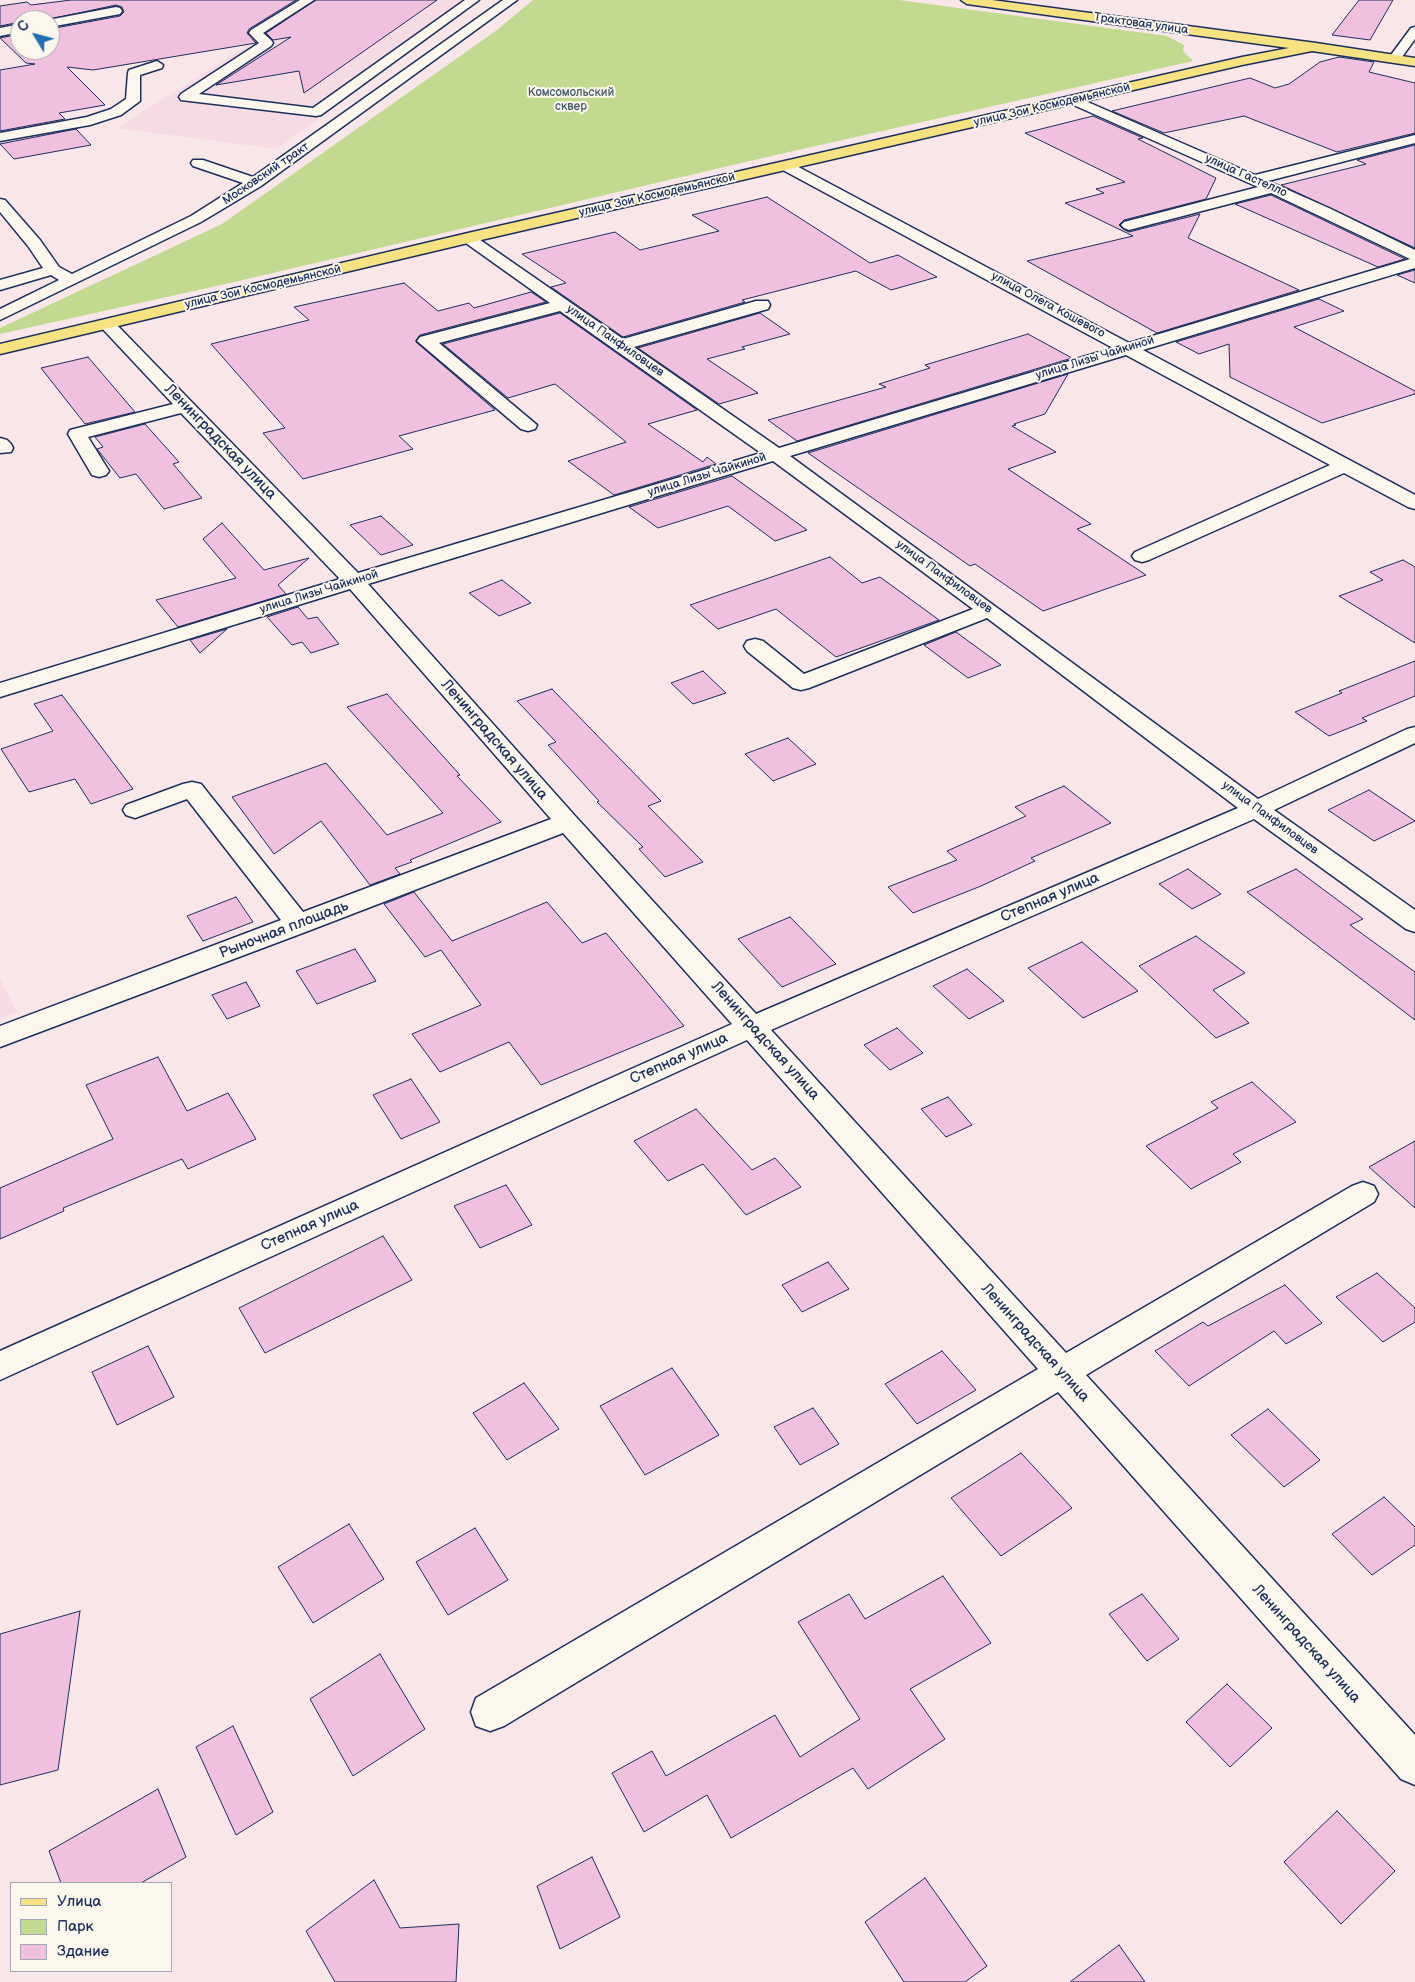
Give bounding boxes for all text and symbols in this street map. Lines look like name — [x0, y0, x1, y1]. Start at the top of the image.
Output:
north arrow — [10, 10, 60, 60]
street label: Трактовая улица — [1093, 10, 1189, 38]
text: С — [14, 17, 33, 35]
street label: улица Зои Космодемьянской — [972, 80, 1132, 130]
park label: Комсомольский сквер — [528, 86, 614, 114]
street label: Московский тракт — [220, 140, 312, 208]
street label: улица Гастелло — [1203, 151, 1289, 201]
street label: улица Зои Космодемьянской — [577, 170, 737, 220]
street label: улица Зои Космодемьянской — [183, 262, 343, 312]
street label: улица Олега Кошевого — [989, 269, 1107, 341]
street label: улица Панфиловцев — [564, 302, 666, 380]
street label: улица Лизы Чайкиной — [1034, 333, 1156, 383]
street label: Ленинградская улица — [160, 381, 280, 503]
street label: улица Лизы Чайкиной — [646, 450, 768, 500]
street label: улица Панфиловцев — [893, 537, 995, 617]
street label: улица Лизы Чайкиной — [258, 567, 380, 617]
street label: Ленинградская улица — [437, 676, 551, 804]
street label: улица Панфиловцев — [1219, 778, 1321, 858]
street label: Степная улица — [998, 869, 1102, 927]
street label: Рыночная площадь — [217, 897, 351, 963]
street label: Ленинградская улица — [707, 978, 823, 1104]
street label: Степная улица — [627, 1029, 731, 1089]
street label: Степная улица — [258, 1196, 362, 1256]
street label: Ленинградская улица — [977, 1280, 1093, 1406]
street label: Ленинградская улица — [1248, 1581, 1364, 1707]
legend — [10, 1882, 172, 1972]
text: Улица — [57, 1892, 101, 1911]
text: Парк — [57, 1917, 94, 1936]
text: Здание — [57, 1942, 109, 1961]

